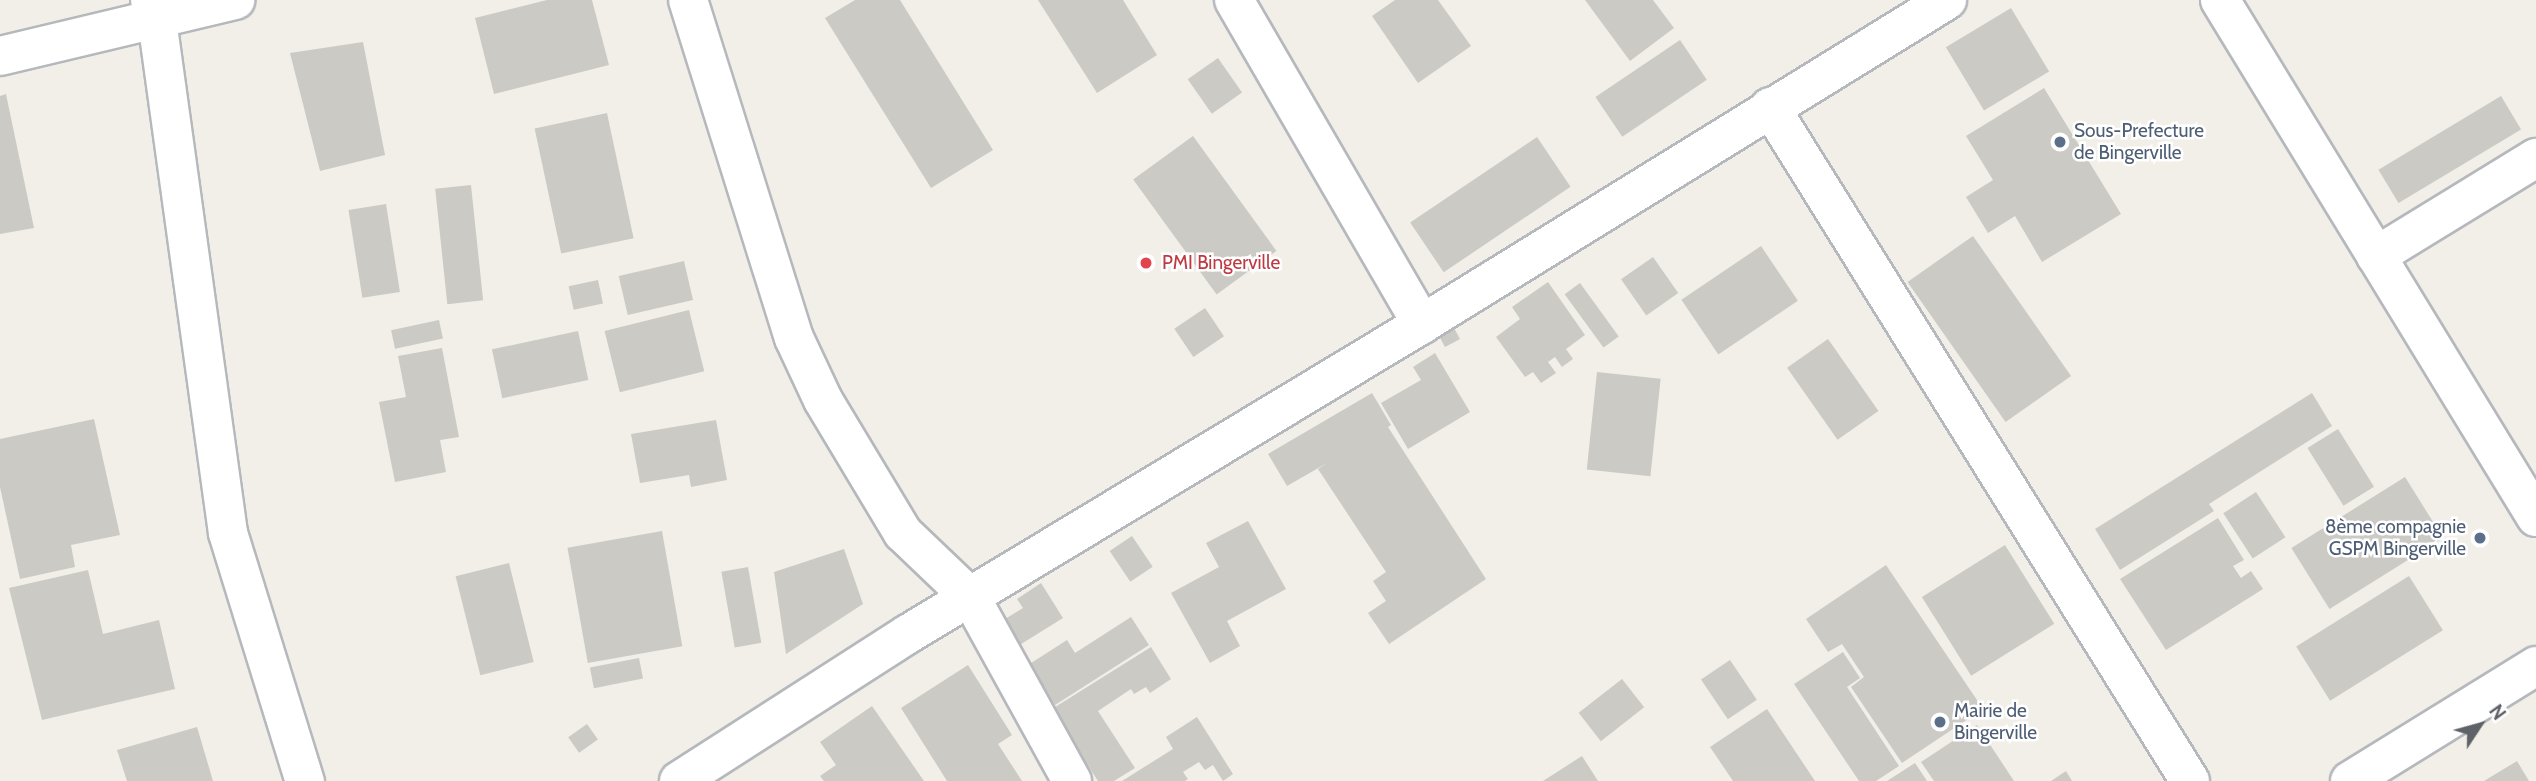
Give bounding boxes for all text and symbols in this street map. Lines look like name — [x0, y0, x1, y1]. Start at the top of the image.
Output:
place label: Sous-Prefecture de Bingerville — [2074, 120, 2204, 164]
marker: Sous-Prefecture de Bingerville — [2052, 134, 2068, 150]
place label: PMI Bingerville — [1162, 252, 1280, 274]
marker: PMI Bingerville — [1136, 253, 1156, 273]
place label: 8ème compagnie GSPM Bingerville — [2325, 516, 2466, 560]
marker: 8ème compagnie GSPM Bingerville — [2472, 530, 2488, 546]
north arrow — [2445, 690, 2515, 760]
place label: Mairie de Bingerville — [1954, 700, 2037, 744]
text: N — [2484, 700, 2511, 725]
marker: Mairie de Bingerville — [1932, 714, 1948, 730]

